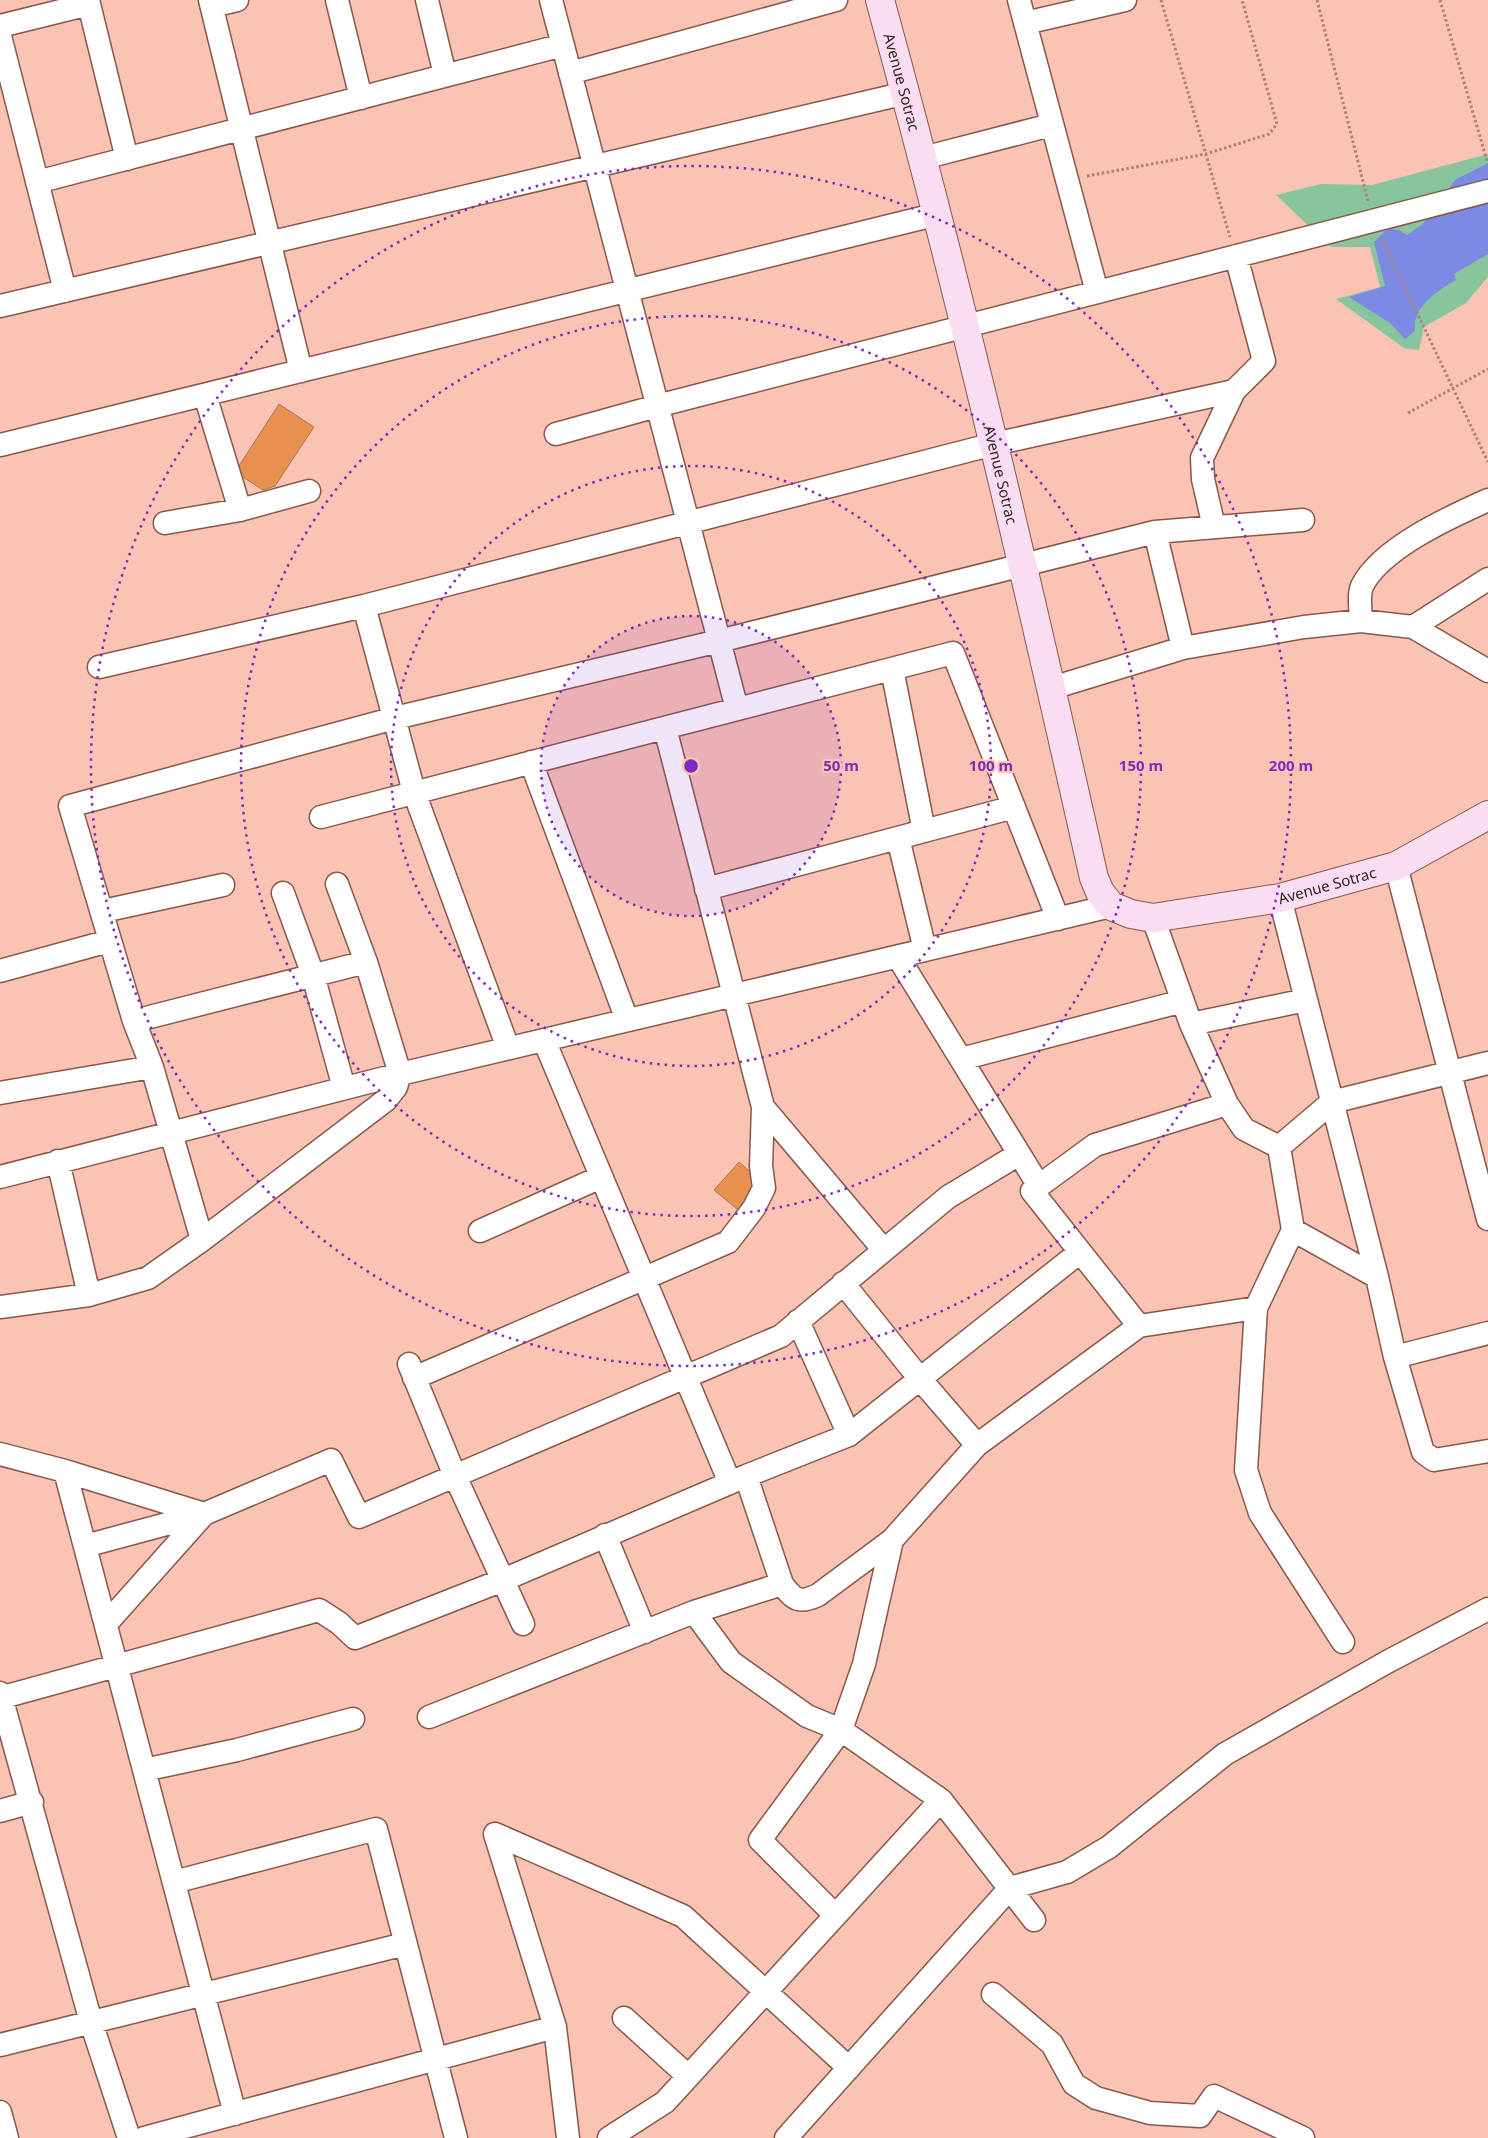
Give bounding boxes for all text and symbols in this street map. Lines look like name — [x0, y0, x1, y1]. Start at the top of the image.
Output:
street label: Avenue Sotrac — [879, 31, 925, 133]
street label: Avenue Sotrac — [980, 423, 1022, 526]
text: 50 m — [823, 755, 859, 775]
text: 100 m — [969, 755, 1013, 775]
text: 150 m — [1119, 755, 1163, 775]
text: 200 m — [1269, 755, 1313, 775]
centre of rings — [682, 757, 700, 775]
street label: Avenue Sotrac — [1276, 862, 1378, 908]

